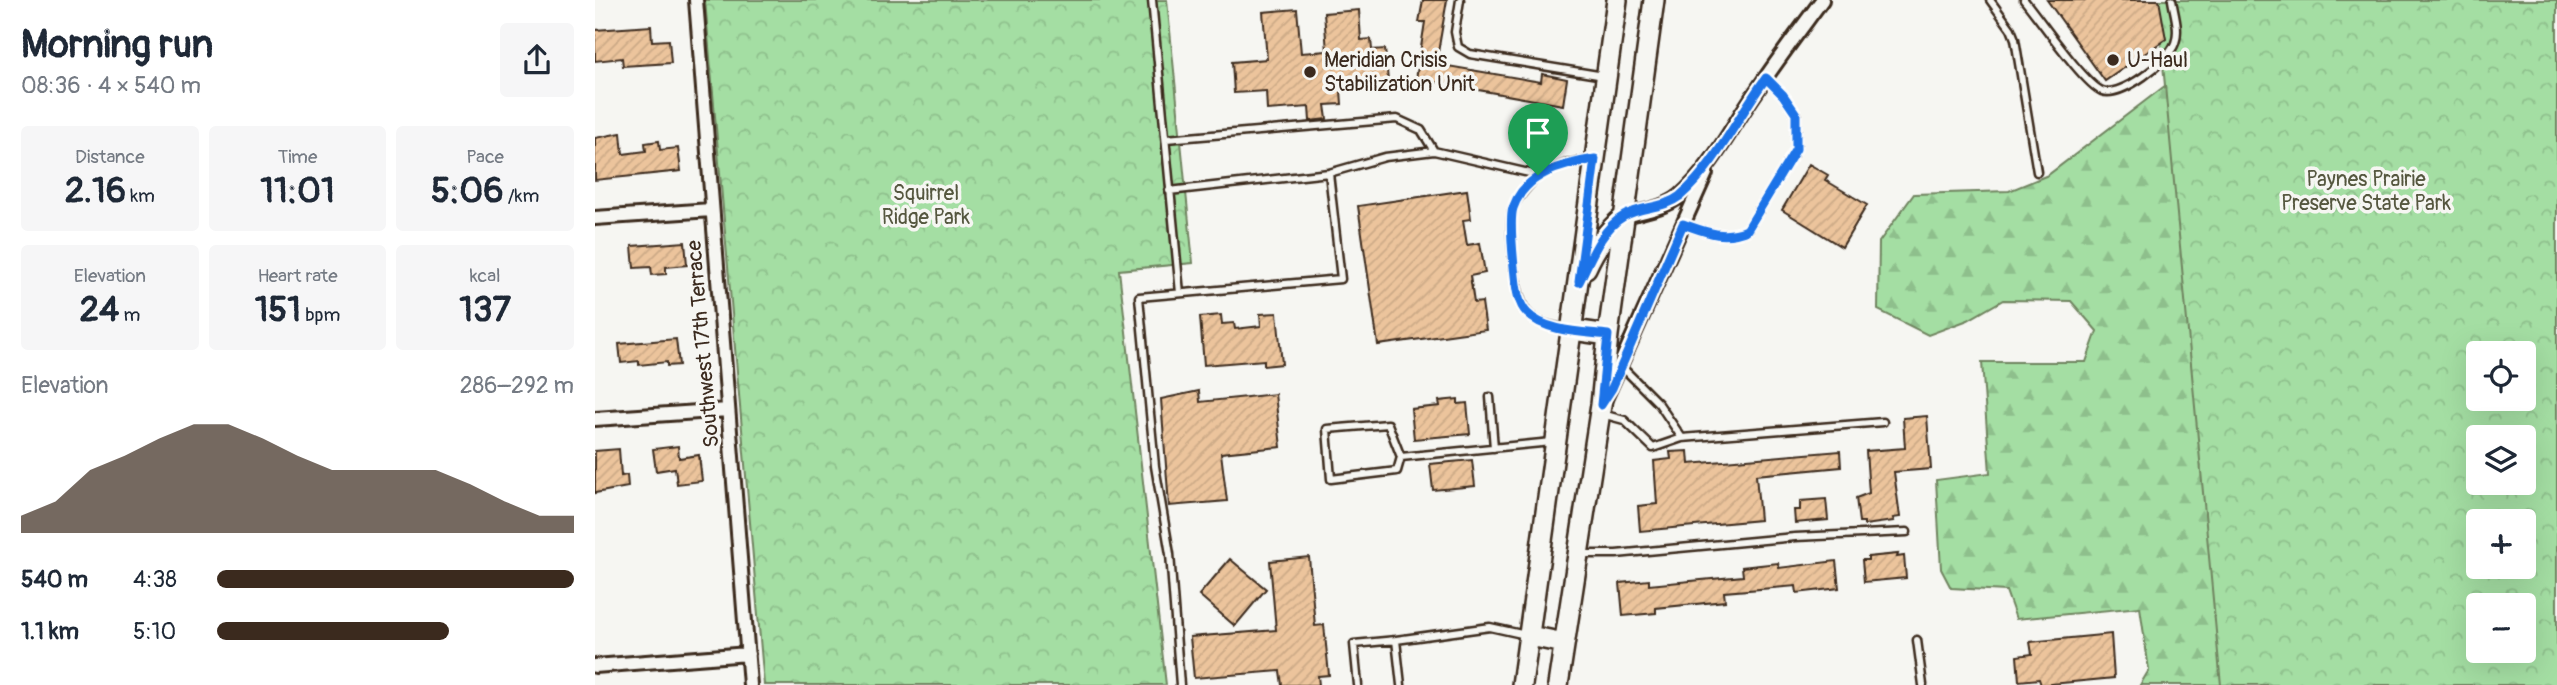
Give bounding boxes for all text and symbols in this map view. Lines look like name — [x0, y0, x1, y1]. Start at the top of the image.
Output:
text: Morning run — [21, 21, 213, 69]
button: share — [500, 23, 574, 97]
place label: Meridian Crisis Stabilization Unit — [1324, 47, 1476, 98]
place label: U-Haul — [2127, 47, 2188, 74]
marker: U-Haul — [2105, 52, 2121, 68]
marker: Meridian Crisis Stabilization Unit — [1302, 64, 1318, 80]
text: 08:36 · 4 × 540 m — [21, 71, 201, 100]
pin — [1508, 103, 1568, 175]
icon: arrive — [1519, 114, 1557, 152]
text: Distance — [75, 145, 145, 169]
text: Time — [278, 145, 317, 169]
text: Pace — [466, 145, 504, 169]
park label: Paynes Prairie Preserve State Park — [2281, 166, 2451, 217]
text: 2.16 — [65, 169, 126, 213]
text: 11:01 — [260, 169, 335, 213]
text: 5:06 — [431, 169, 504, 213]
park label: Squirrel Ridge Park — [882, 180, 970, 231]
text: km — [126, 184, 155, 208]
text: /km — [504, 184, 539, 208]
street label: Southwest 17th Terrace — [680, 239, 726, 449]
text: Elevation — [74, 264, 146, 288]
text: Heart rate — [257, 264, 338, 288]
text: kcal — [470, 264, 501, 288]
text: 24 — [79, 288, 119, 332]
text: 151 — [255, 288, 301, 332]
text: 137 — [459, 288, 511, 332]
text: m — [119, 303, 140, 327]
text: bpm — [301, 303, 340, 327]
map controls — [2466, 341, 2536, 663]
button: locate — [2466, 341, 2536, 411]
text: Elevation — [21, 371, 109, 400]
text: 286–292 m — [460, 371, 574, 400]
button: layers — [2466, 425, 2536, 495]
button: + — [2466, 509, 2536, 579]
text: 540 m — [21, 565, 88, 594]
text: 4:38 — [133, 565, 177, 594]
button: − — [2466, 593, 2536, 663]
text: 1.1 km — [21, 617, 79, 646]
text: 5:10 — [133, 617, 176, 646]

